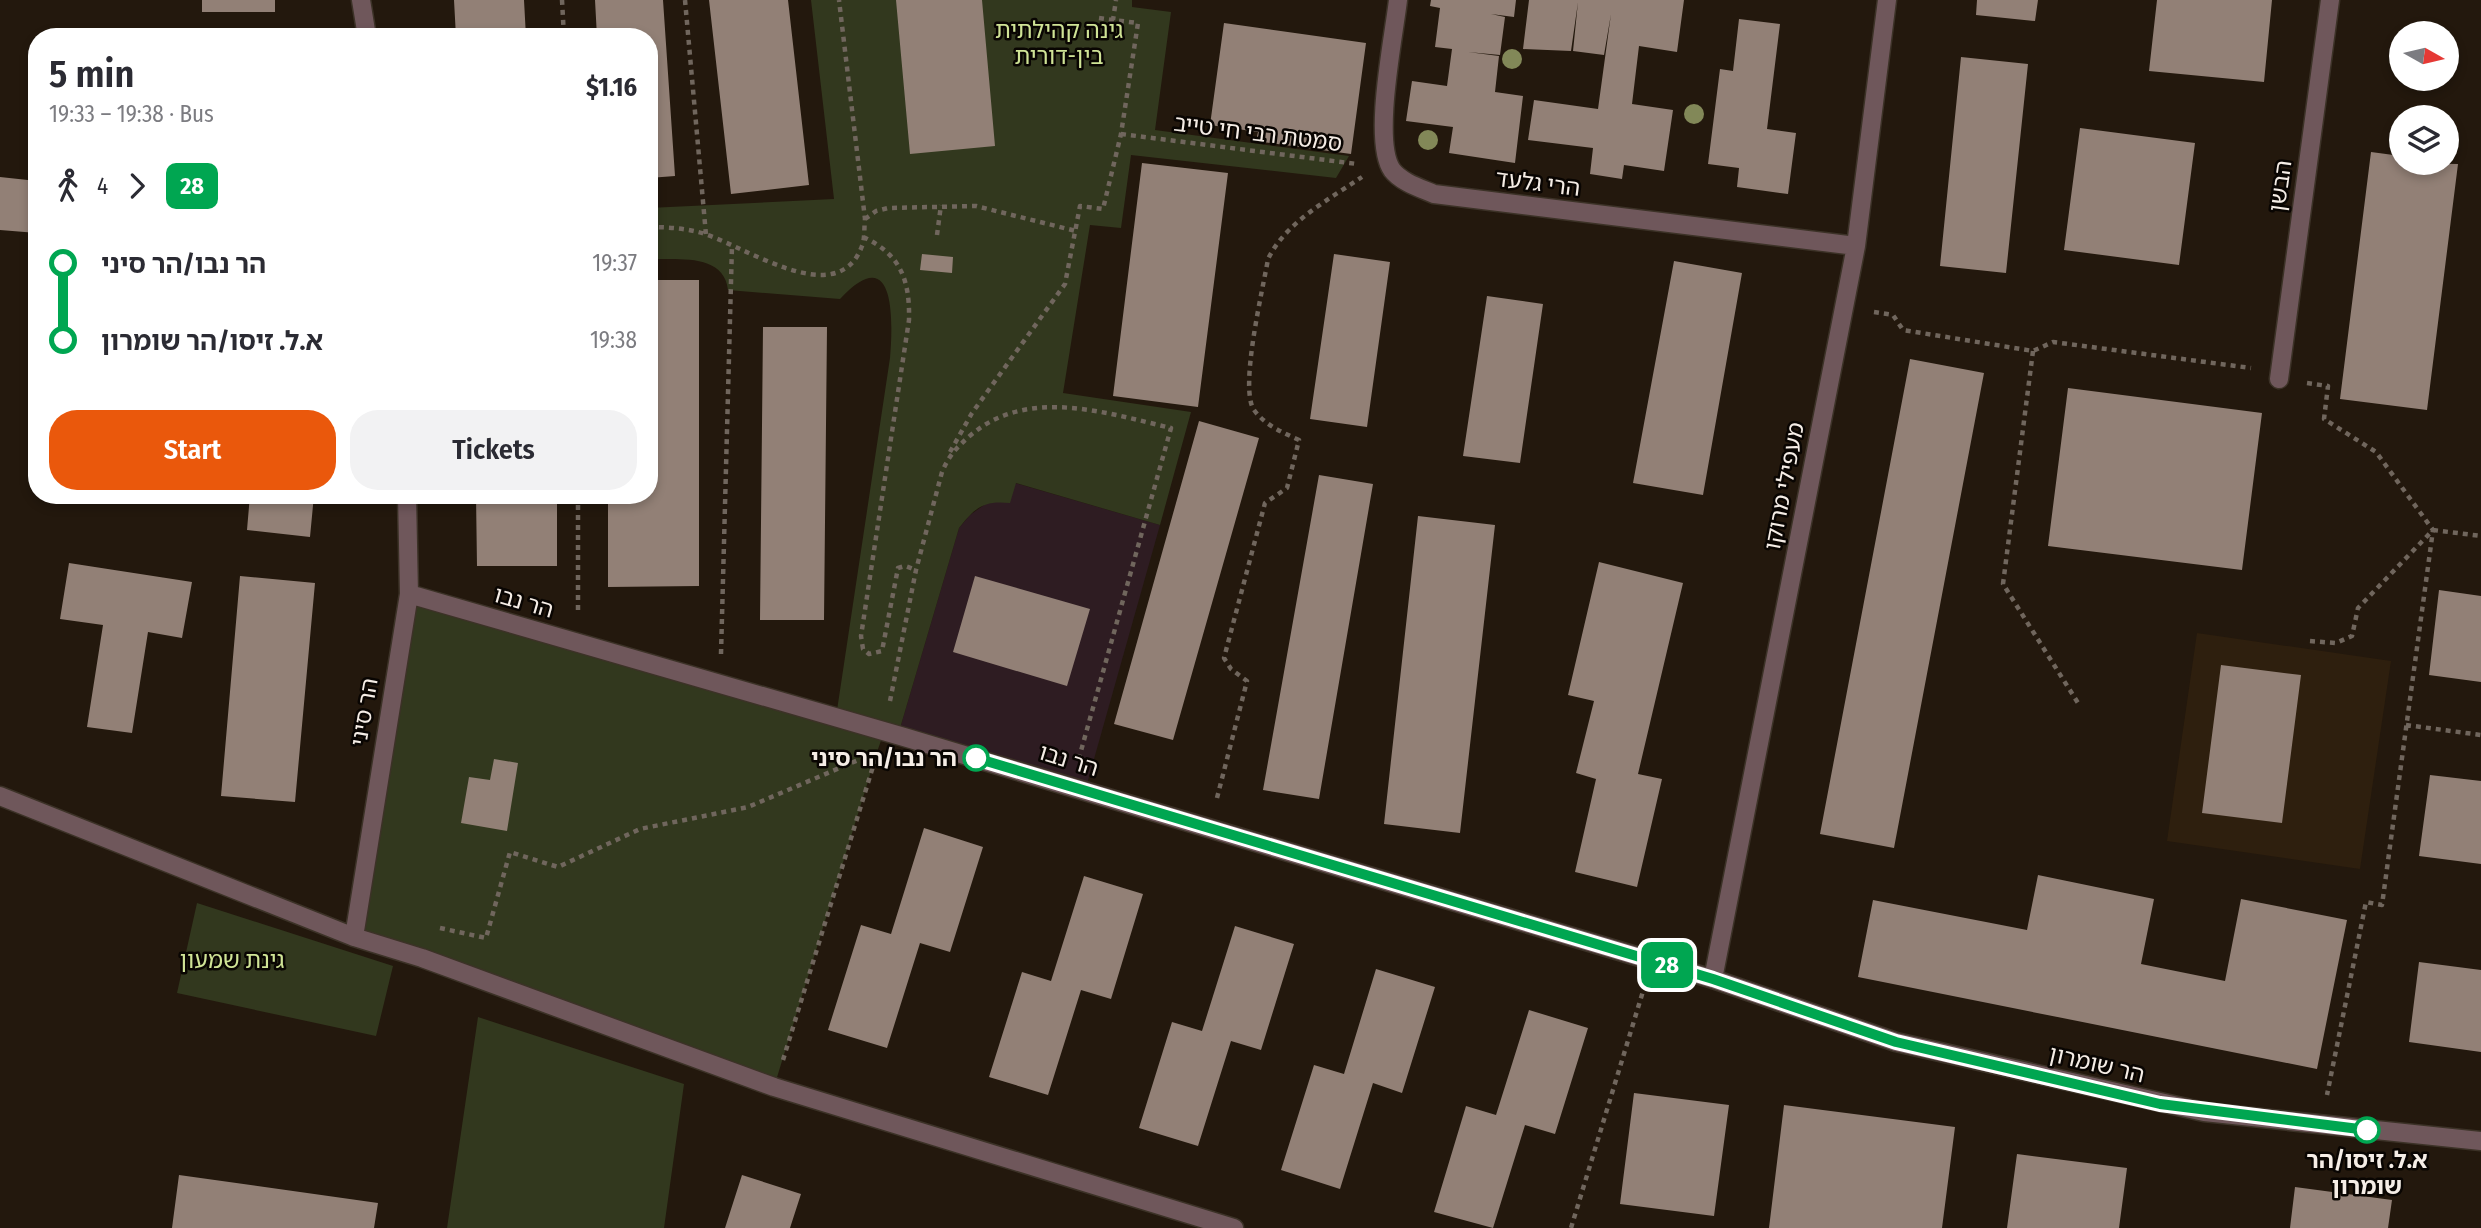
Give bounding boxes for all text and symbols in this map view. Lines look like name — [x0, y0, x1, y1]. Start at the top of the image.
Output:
park label: גינה קהילתית בין-דורית — [995, 16, 1123, 70]
north arrow — [2389, 21, 2459, 91]
map controls — [2389, 21, 2459, 175]
text: 5 min — [49, 51, 134, 97]
text: $1.16 — [586, 72, 637, 103]
text: 19:33 – 19:38 · Bus — [49, 100, 214, 128]
button: layers — [2389, 105, 2459, 175]
street label: סמטת רבי חי טייב — [1172, 109, 1344, 157]
street label: הבשן — [2263, 158, 2297, 214]
street label: הרי גלעד — [1494, 164, 1582, 202]
icon: walk — [49, 167, 87, 205]
icon: forward — [118, 167, 156, 205]
text: 4 — [97, 172, 108, 200]
text: 28 — [180, 172, 204, 200]
text: הר נבו/הר סיני — [101, 249, 266, 280]
text: 19:37 — [592, 249, 637, 277]
text: א.ל. זיסו/הר שומרון — [101, 326, 323, 357]
text: 19:38 — [590, 326, 637, 354]
button: Start — [49, 410, 336, 490]
button: Tickets — [350, 410, 637, 490]
street label: מעפילי מרוקו — [1758, 420, 1810, 552]
street label: הר נבו — [491, 580, 557, 624]
street label: הר סיני — [344, 676, 384, 748]
street label: הר נבו — [1036, 738, 1102, 782]
place label: הר נבו/הר סיני — [811, 744, 957, 772]
marker: הר נבו/הר סיני — [963, 745, 989, 771]
line badge: 28 — [1636, 942, 1698, 988]
park label: גינת שמעון — [180, 946, 285, 974]
text: 28 — [1655, 951, 1679, 979]
street label: הר שומרון — [2046, 1039, 2148, 1089]
marker: א.ל. זיסו/הר שומרון — [2354, 1117, 2380, 1143]
place label: א.ל. זיסו/הר שומרון — [2306, 1146, 2428, 1200]

